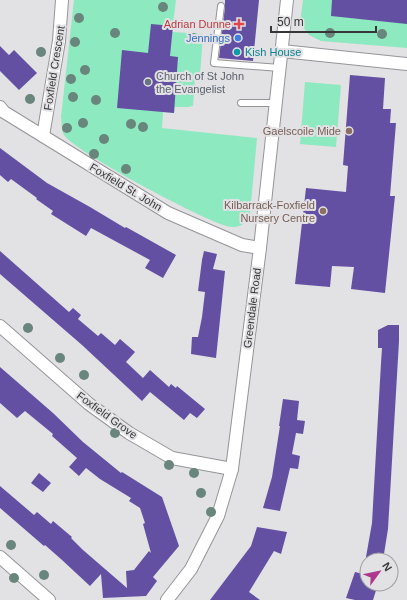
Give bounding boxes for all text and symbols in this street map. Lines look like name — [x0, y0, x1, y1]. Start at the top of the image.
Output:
scale bar — [271, 8, 376, 34]
text: 50 m — [277, 15, 304, 29]
place label: Adrian Dunne — [164, 18, 231, 30]
marker: Adrian Dunne — [234, 19, 244, 29]
street label: Foxfield Crescent — [41, 25, 67, 111]
place label: Jennings — [186, 32, 230, 44]
marker: Jennings — [233, 33, 243, 43]
place label: Kish House — [245, 46, 301, 58]
marker: Kish House — [232, 47, 242, 57]
place label: Church of St John the Evangelist — [156, 70, 244, 95]
marker: Church of St John the Evangelist — [143, 77, 153, 87]
place label: Gaelscoile Mide — [263, 125, 341, 137]
marker: Gaelscoile Mide — [344, 126, 354, 136]
street label: Foxfield St. John — [88, 161, 164, 213]
place label: Kilbarrack-Foxfield Nursery Centre — [224, 199, 315, 224]
marker: Kilbarrack-Foxfield Nursery Centre — [318, 206, 328, 216]
street label: Greendale Road — [241, 267, 263, 349]
street label: Foxfield Grove — [75, 389, 139, 441]
north arrow — [359, 552, 399, 592]
text: N — [380, 560, 395, 573]

